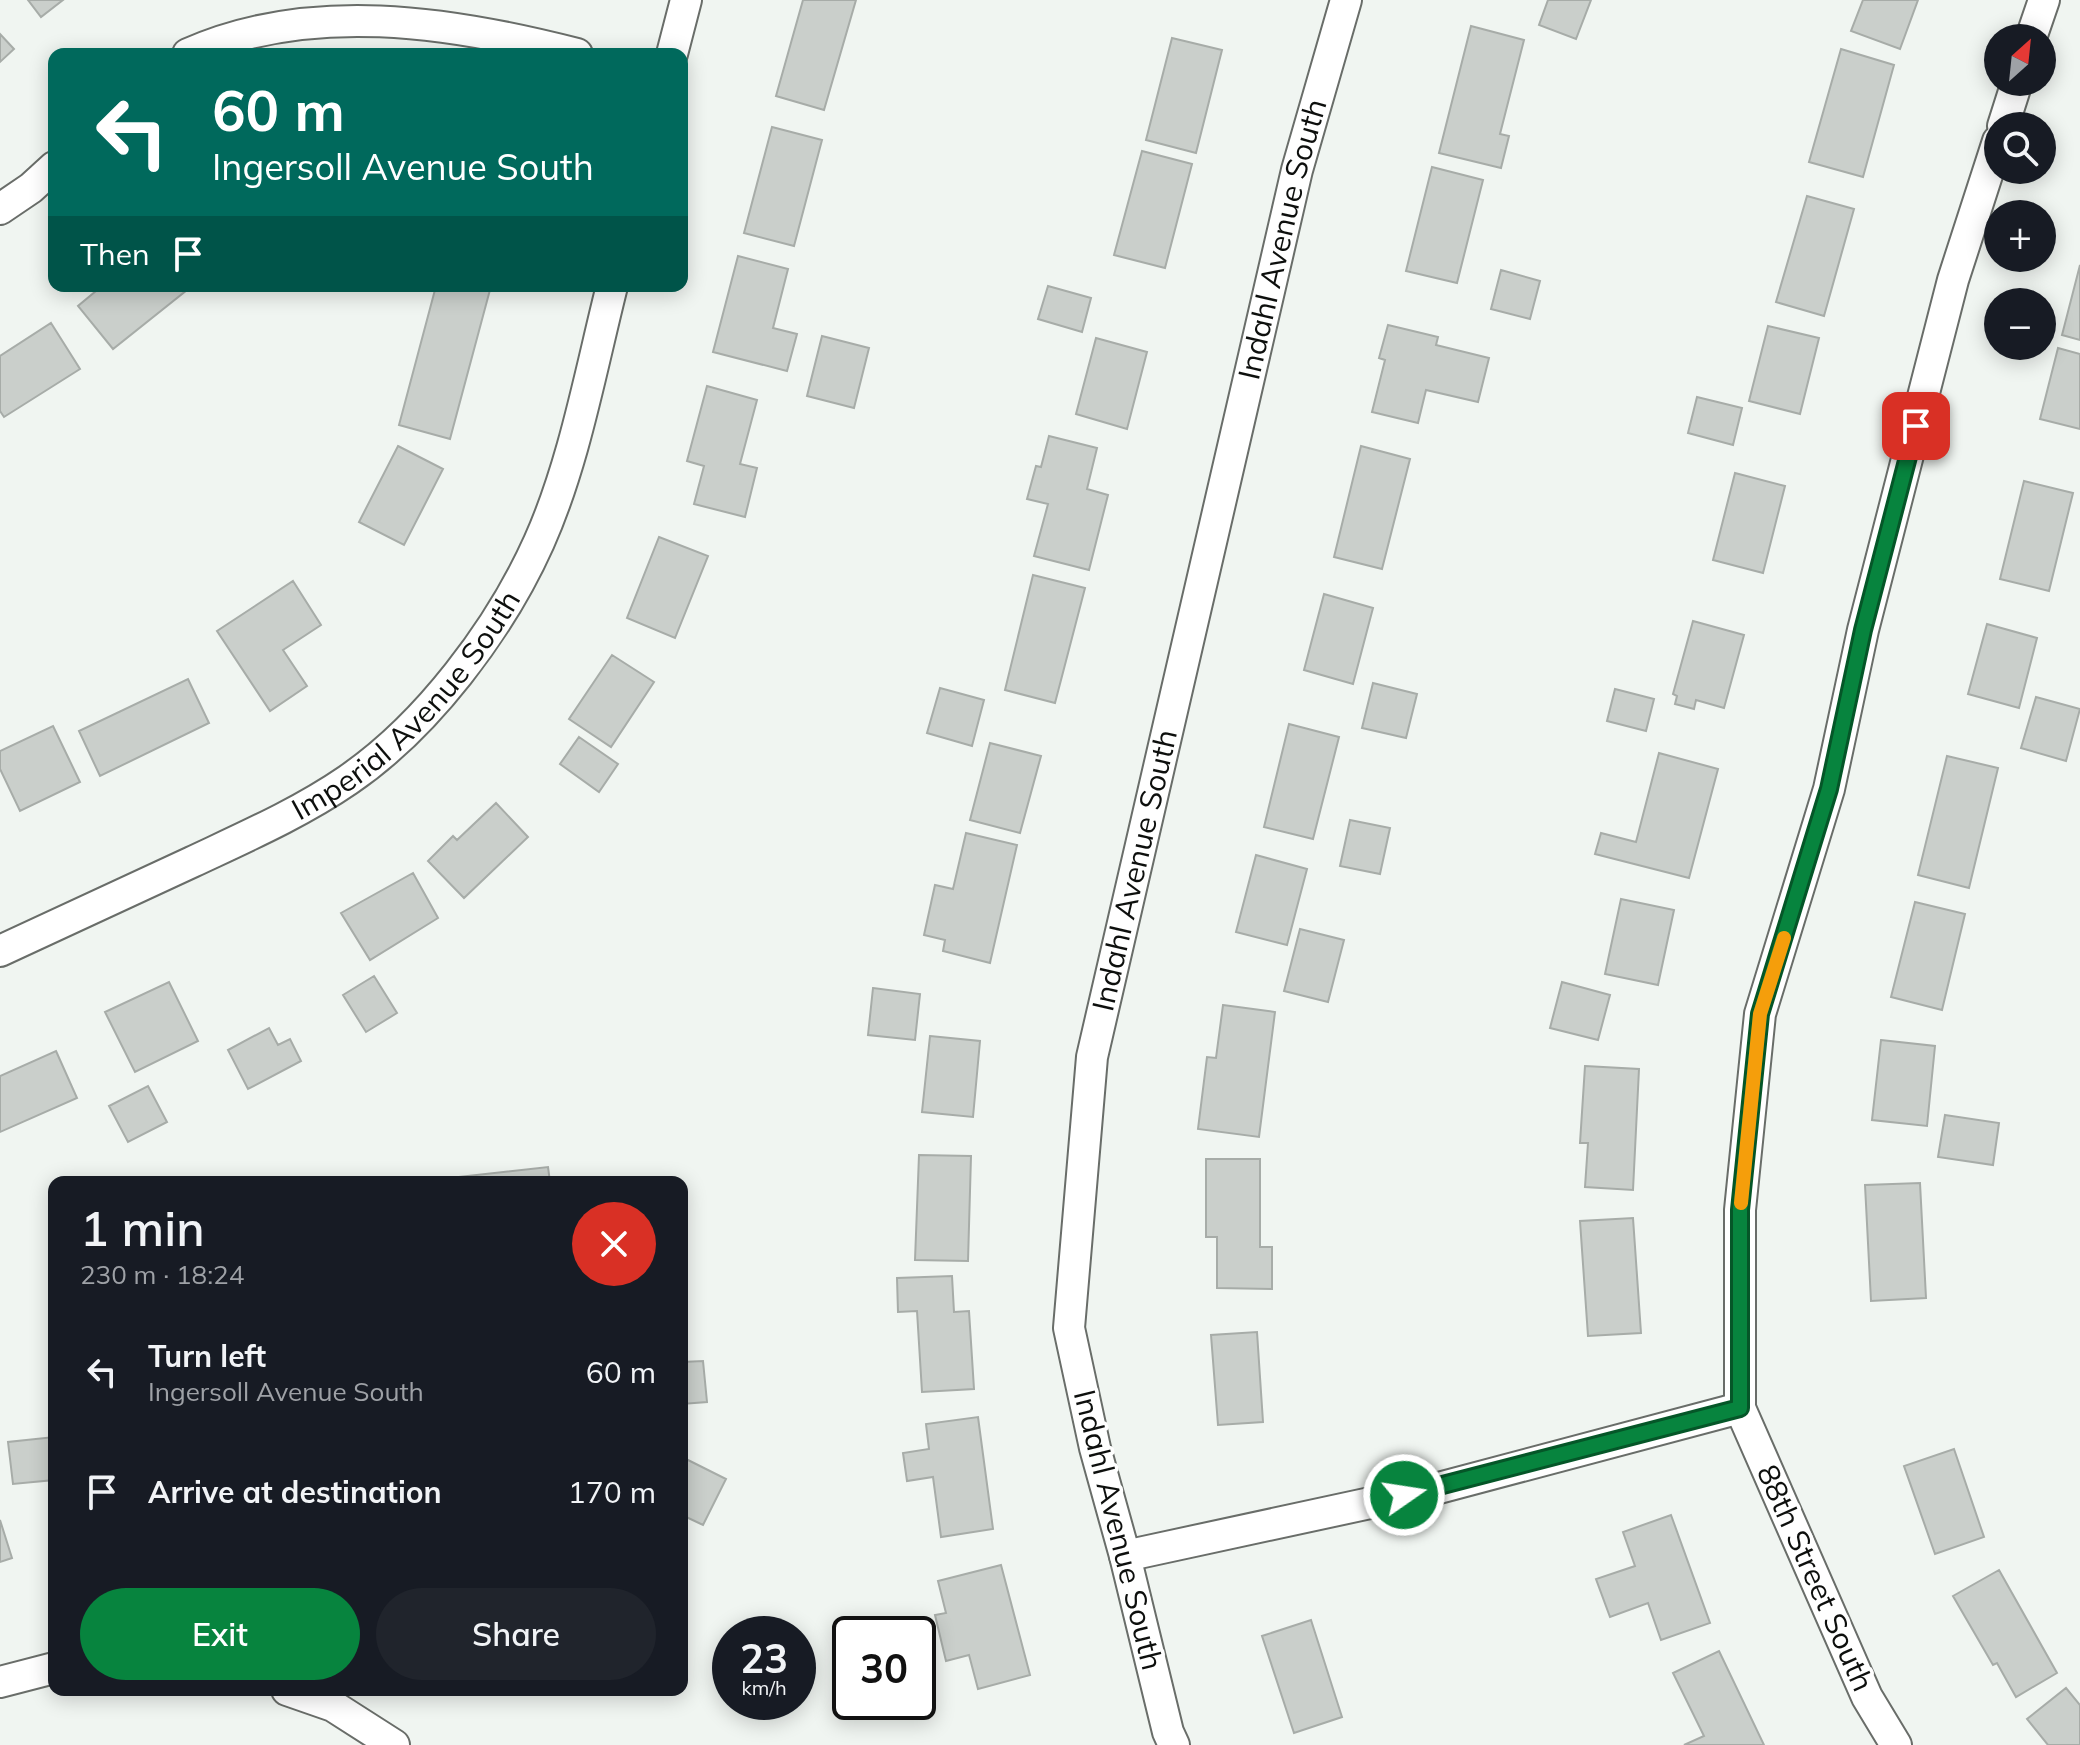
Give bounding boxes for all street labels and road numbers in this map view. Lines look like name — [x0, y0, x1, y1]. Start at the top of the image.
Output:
street label: Indahl Avenue South — [1229, 94, 1335, 383]
street label: Imperial Avenue South — [285, 583, 528, 828]
street label: Indahl Avenue South — [1083, 726, 1185, 1014]
street label: Indahl Avenue South — [1066, 1386, 1172, 1674]
street label: 88th Street South — [1749, 1458, 1883, 1697]

